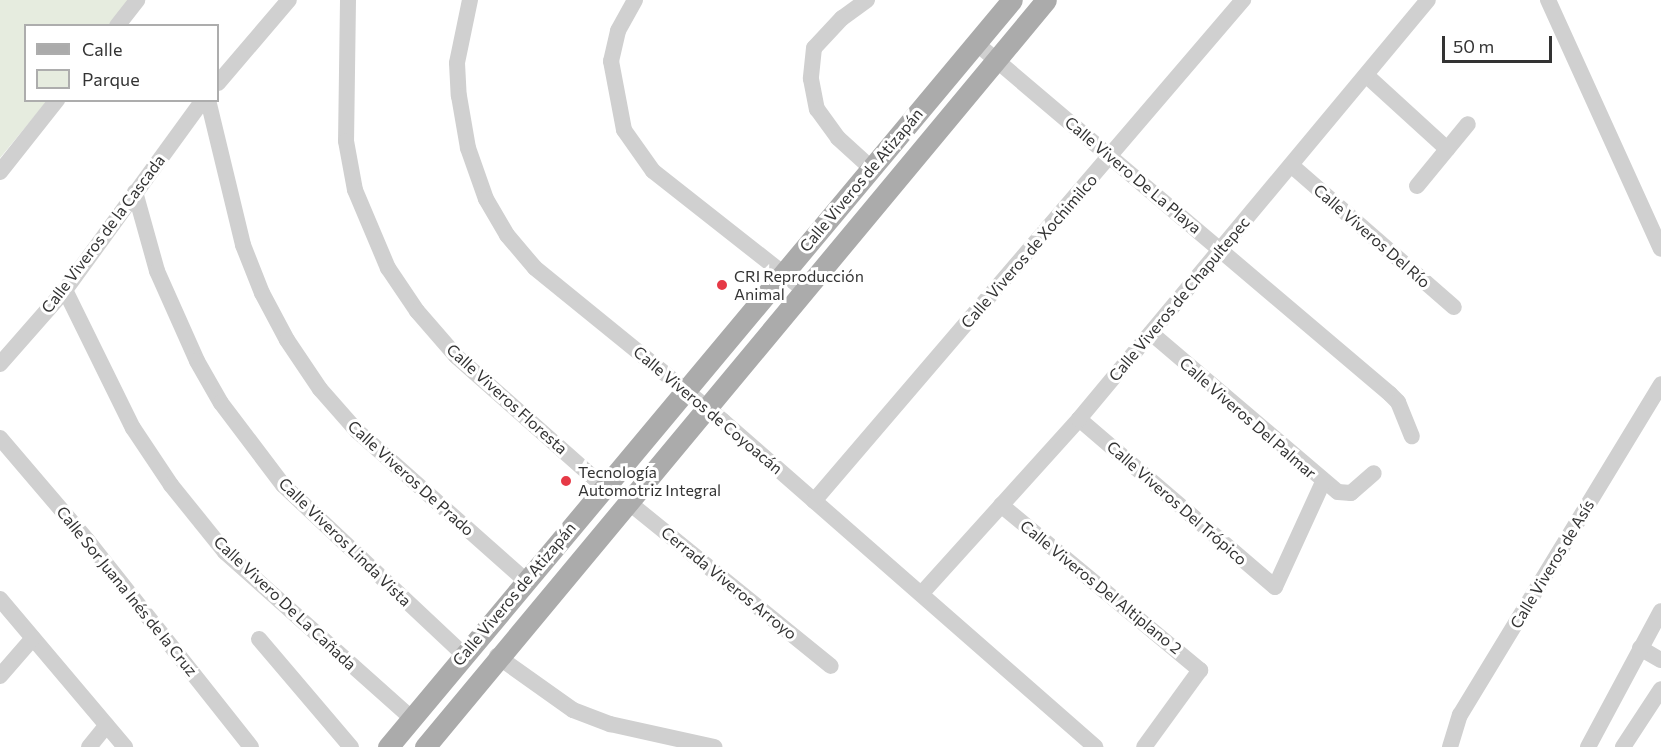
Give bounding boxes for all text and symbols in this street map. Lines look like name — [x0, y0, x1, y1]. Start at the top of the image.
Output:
legend — [24, 24, 219, 102]
scale bar — [1445, 24, 1554, 62]
text: 50 m — [1453, 35, 1494, 57]
text: Calle — [82, 38, 122, 60]
text: Parque — [82, 68, 140, 90]
street label: Calle Viveros de Atizapán — [795, 104, 927, 256]
street label: Calle Vivero De La Playa — [1061, 112, 1205, 238]
street label: Calle Viveros de la Cascada — [37, 151, 169, 317]
street label: Calle Viveros de Xochimilco — [957, 170, 1101, 332]
street label: Calle Viveros Del Río — [1310, 180, 1434, 292]
street label: Calle Viveros de Chapultepec — [1105, 213, 1253, 385]
place label: CRI Reproducción Animal — [734, 266, 864, 304]
marker: CRI Reproducción Animal — [715, 278, 729, 292]
street label: Calle Viveros Floresta — [443, 340, 571, 458]
street label: Calle Viveros de Coyoacán — [630, 342, 786, 478]
street label: Calle Viveros Del Palmar — [1176, 353, 1320, 483]
street label: Calle Viveros De Prado — [344, 416, 478, 540]
street label: Calle Viveros Del Trópico — [1103, 437, 1251, 569]
place label: Tecnología Automotriz Integral — [578, 462, 721, 500]
street label: Calle Viveros Linda Vista — [275, 474, 415, 610]
marker: Tecnología Automotriz Integral — [559, 474, 573, 488]
street label: Calle Viveros de Asís — [1506, 496, 1598, 632]
street label: Calle Sor Juana Inés de la Cruz — [53, 502, 201, 680]
street label: Calle Viveros Del Altiplano 2 — [1016, 516, 1186, 658]
street label: Calle Viveros de Atizapán — [448, 518, 580, 670]
street label: Cerrada Viveros Arroyo — [657, 522, 801, 644]
street label: Calle Vivero De La Cañada — [210, 532, 360, 674]

